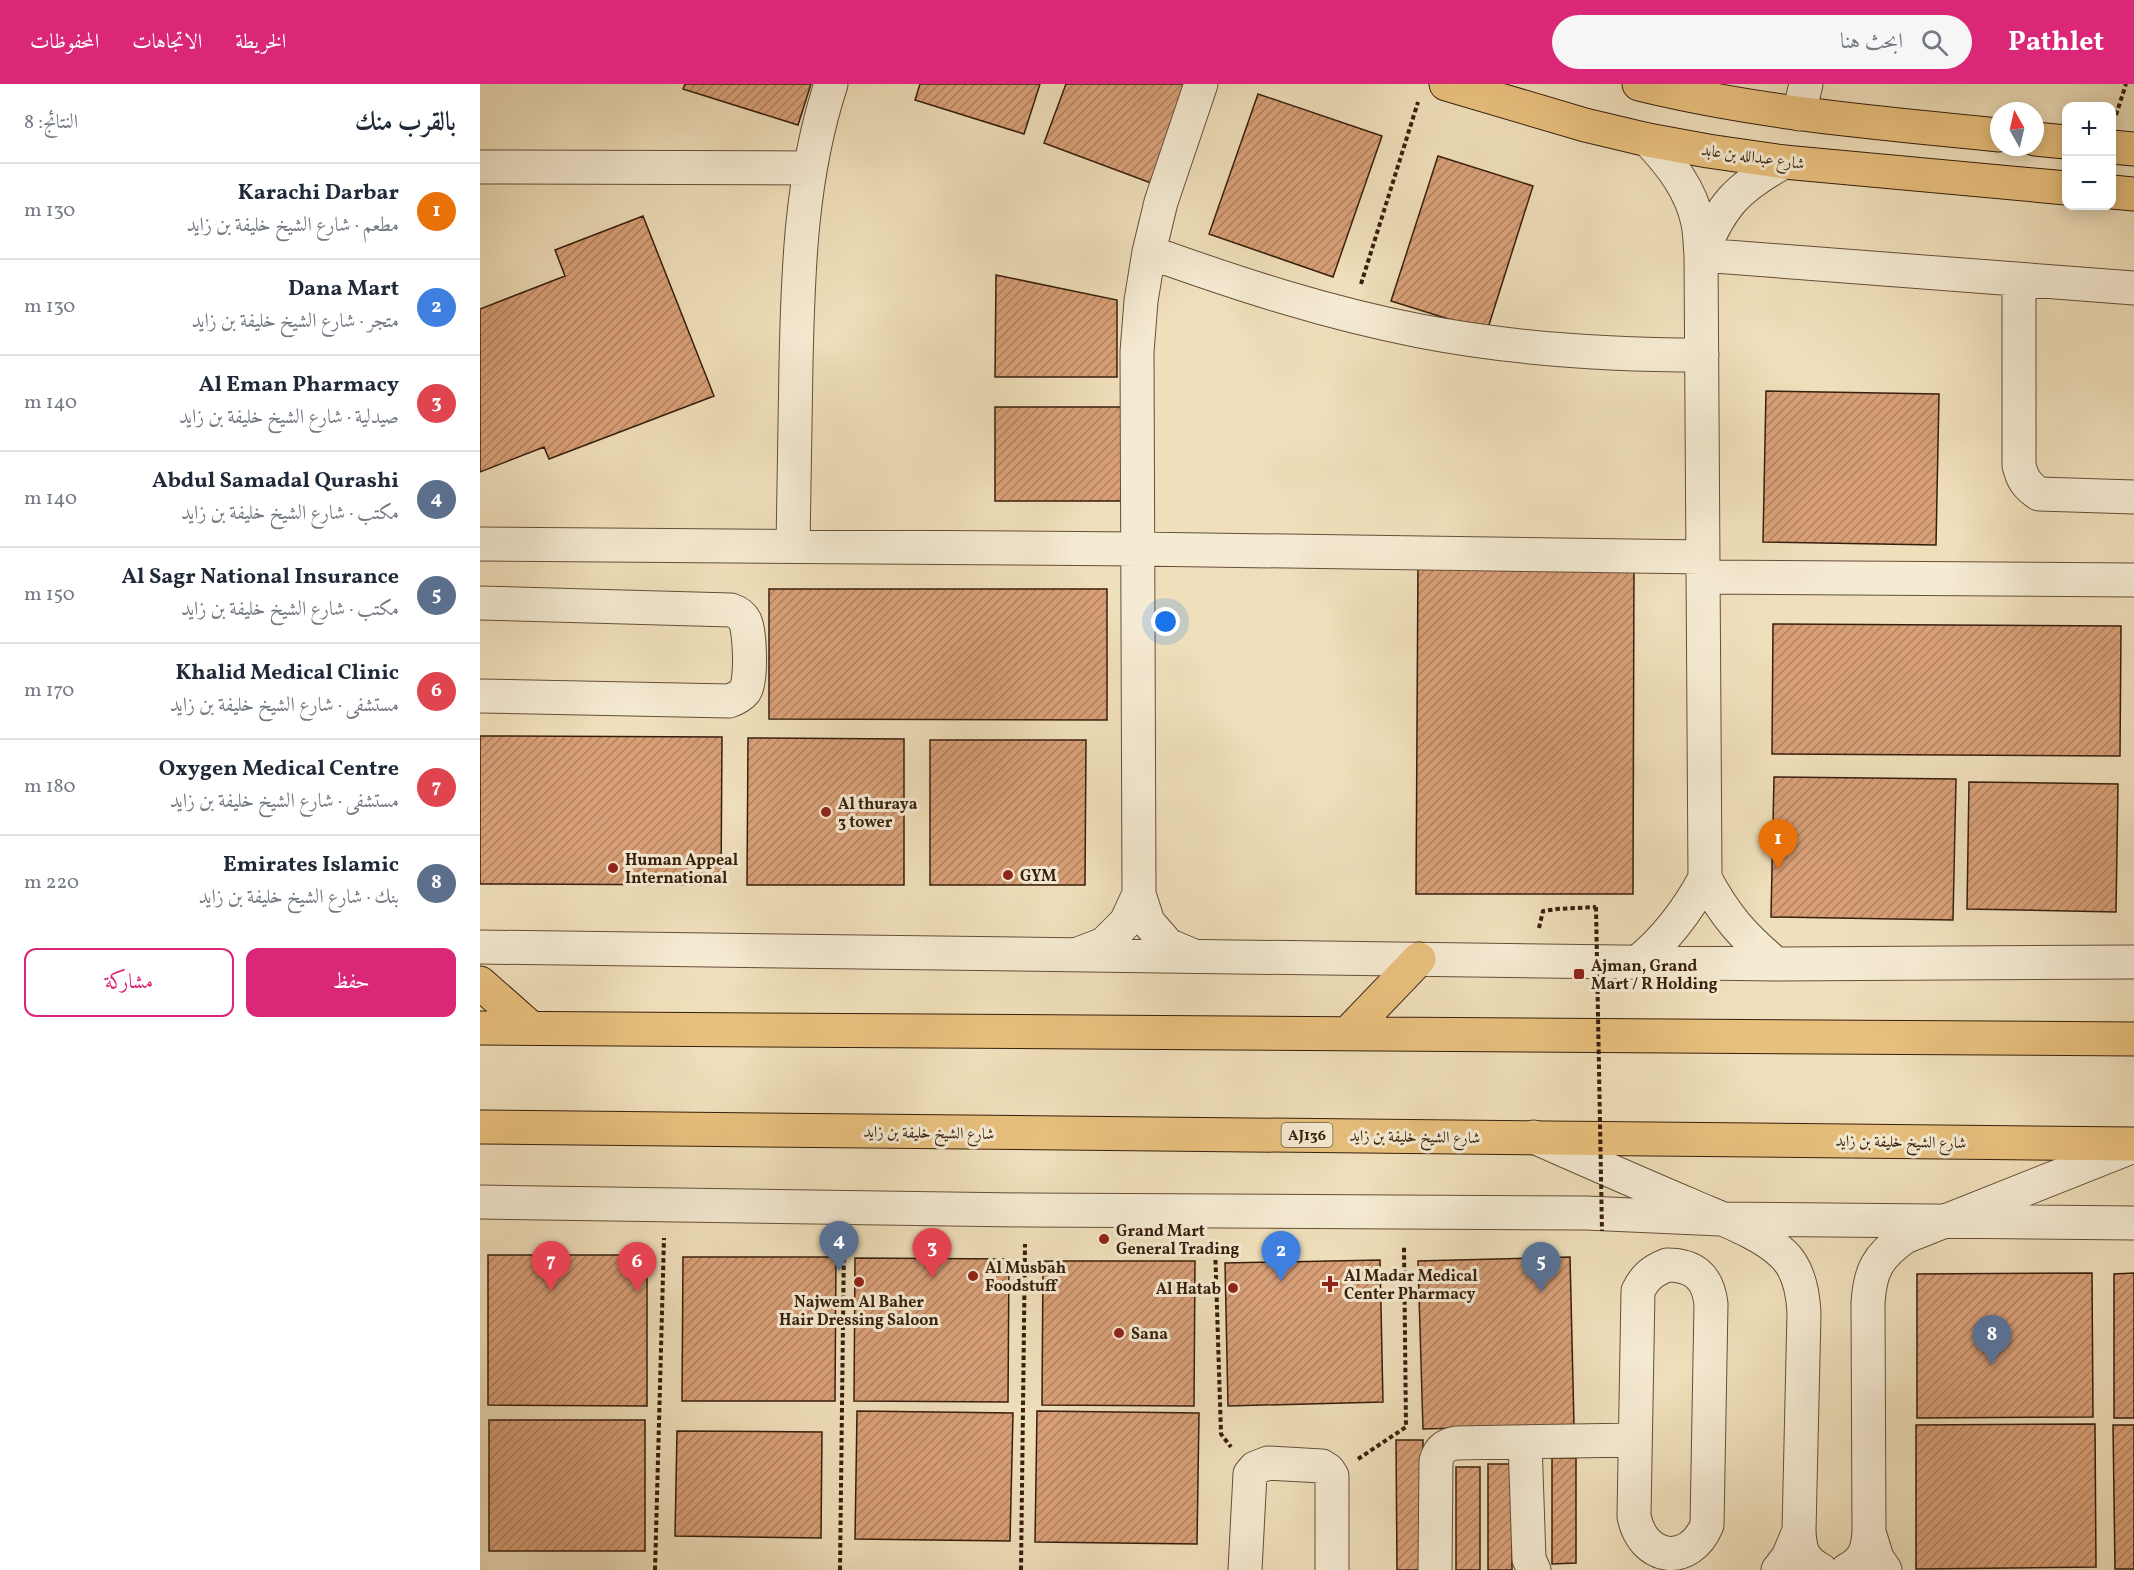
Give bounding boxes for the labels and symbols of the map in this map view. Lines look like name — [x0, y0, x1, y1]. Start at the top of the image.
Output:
north arrow — [1990, 102, 2044, 156]
street label: شارع عبدالله بن عابد — [1700, 140, 1806, 177]
your location — [1151, 607, 1180, 636]
place label: Al thuraya 3 tower — [838, 794, 918, 834]
marker: Al thuraya 3 tower — [819, 805, 833, 819]
pin: 1 — [1758, 820, 1798, 869]
place label: Human Appeal International — [625, 850, 739, 890]
marker: Human Appeal International — [606, 861, 620, 875]
place label: GYM — [1020, 866, 1057, 888]
marker: GYM — [1001, 868, 1015, 882]
place label: Ajman, Grand Mart / R Holding — [1591, 956, 1718, 996]
marker: Ajman, Grand Mart / R Holding — [1572, 967, 1586, 981]
street label: شارع الشيخ خليفة بن زايد — [863, 1122, 995, 1148]
road number: AJ136 — [1282, 1123, 1332, 1147]
street label: شارع الشيخ خليفة بن زايد — [1349, 1126, 1481, 1152]
street label: شارع الشيخ خليفة بن زايد — [1835, 1131, 1967, 1157]
place label: Grand Mart General Trading — [1116, 1221, 1240, 1261]
pin: 4 — [820, 1222, 858, 1271]
pin: 3 — [912, 1228, 952, 1278]
marker: Grand Mart General Trading — [1097, 1232, 1111, 1246]
pin: 2 — [1262, 1232, 1300, 1281]
pin: 7 — [532, 1242, 570, 1291]
pin: 6 — [618, 1242, 656, 1292]
pin: 5 — [1522, 1242, 1560, 1292]
place label: Al Musbah Foodstuff — [985, 1258, 1066, 1298]
place label: Al Madar Medical Center Pharmacy — [1344, 1266, 1478, 1306]
marker: Al Musbah Foodstuff — [966, 1269, 980, 1283]
marker: Najwem Al Baher Hair Dressing Saloon — [852, 1275, 866, 1289]
marker: Al Madar Medical Center Pharmacy — [1321, 1275, 1339, 1293]
place label: Al Hatab — [1156, 1279, 1221, 1301]
marker: Al Hatab — [1226, 1281, 1240, 1295]
place label: Najwem Al Baher Hair Dressing Saloon — [779, 1292, 939, 1332]
pin: 8 — [1972, 1316, 2012, 1365]
place label: Sana — [1131, 1324, 1168, 1346]
marker: Sana — [1112, 1326, 1126, 1340]

